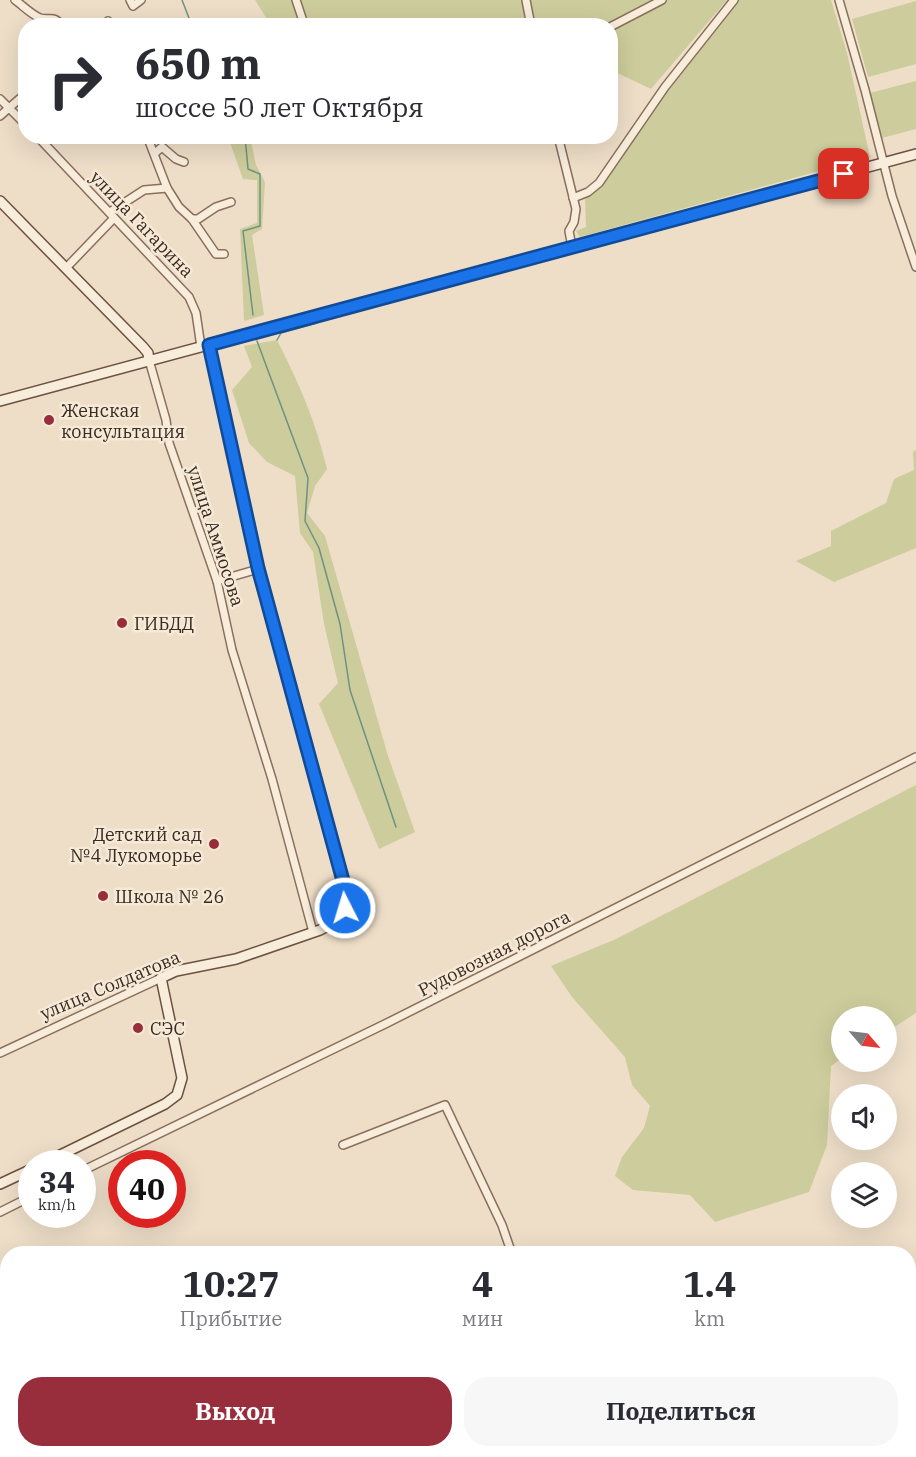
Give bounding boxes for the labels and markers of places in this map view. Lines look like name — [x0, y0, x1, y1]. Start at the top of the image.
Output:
pin — [818, 148, 869, 199]
place label: Женская консультация — [61, 399, 185, 443]
marker: Женская консультация — [42, 413, 56, 427]
place label: ГИБДД — [134, 612, 194, 635]
marker: ГИБДД — [115, 616, 129, 630]
place label: Детский сад №4 Лукоморье — [70, 823, 202, 867]
marker: Детский сад №4 Лукоморье — [207, 837, 221, 851]
place label: Школа № 26 — [115, 885, 224, 908]
marker: Школа № 26 — [96, 889, 110, 903]
place label: СЭС — [150, 1017, 185, 1040]
marker: СЭС — [131, 1021, 145, 1035]

